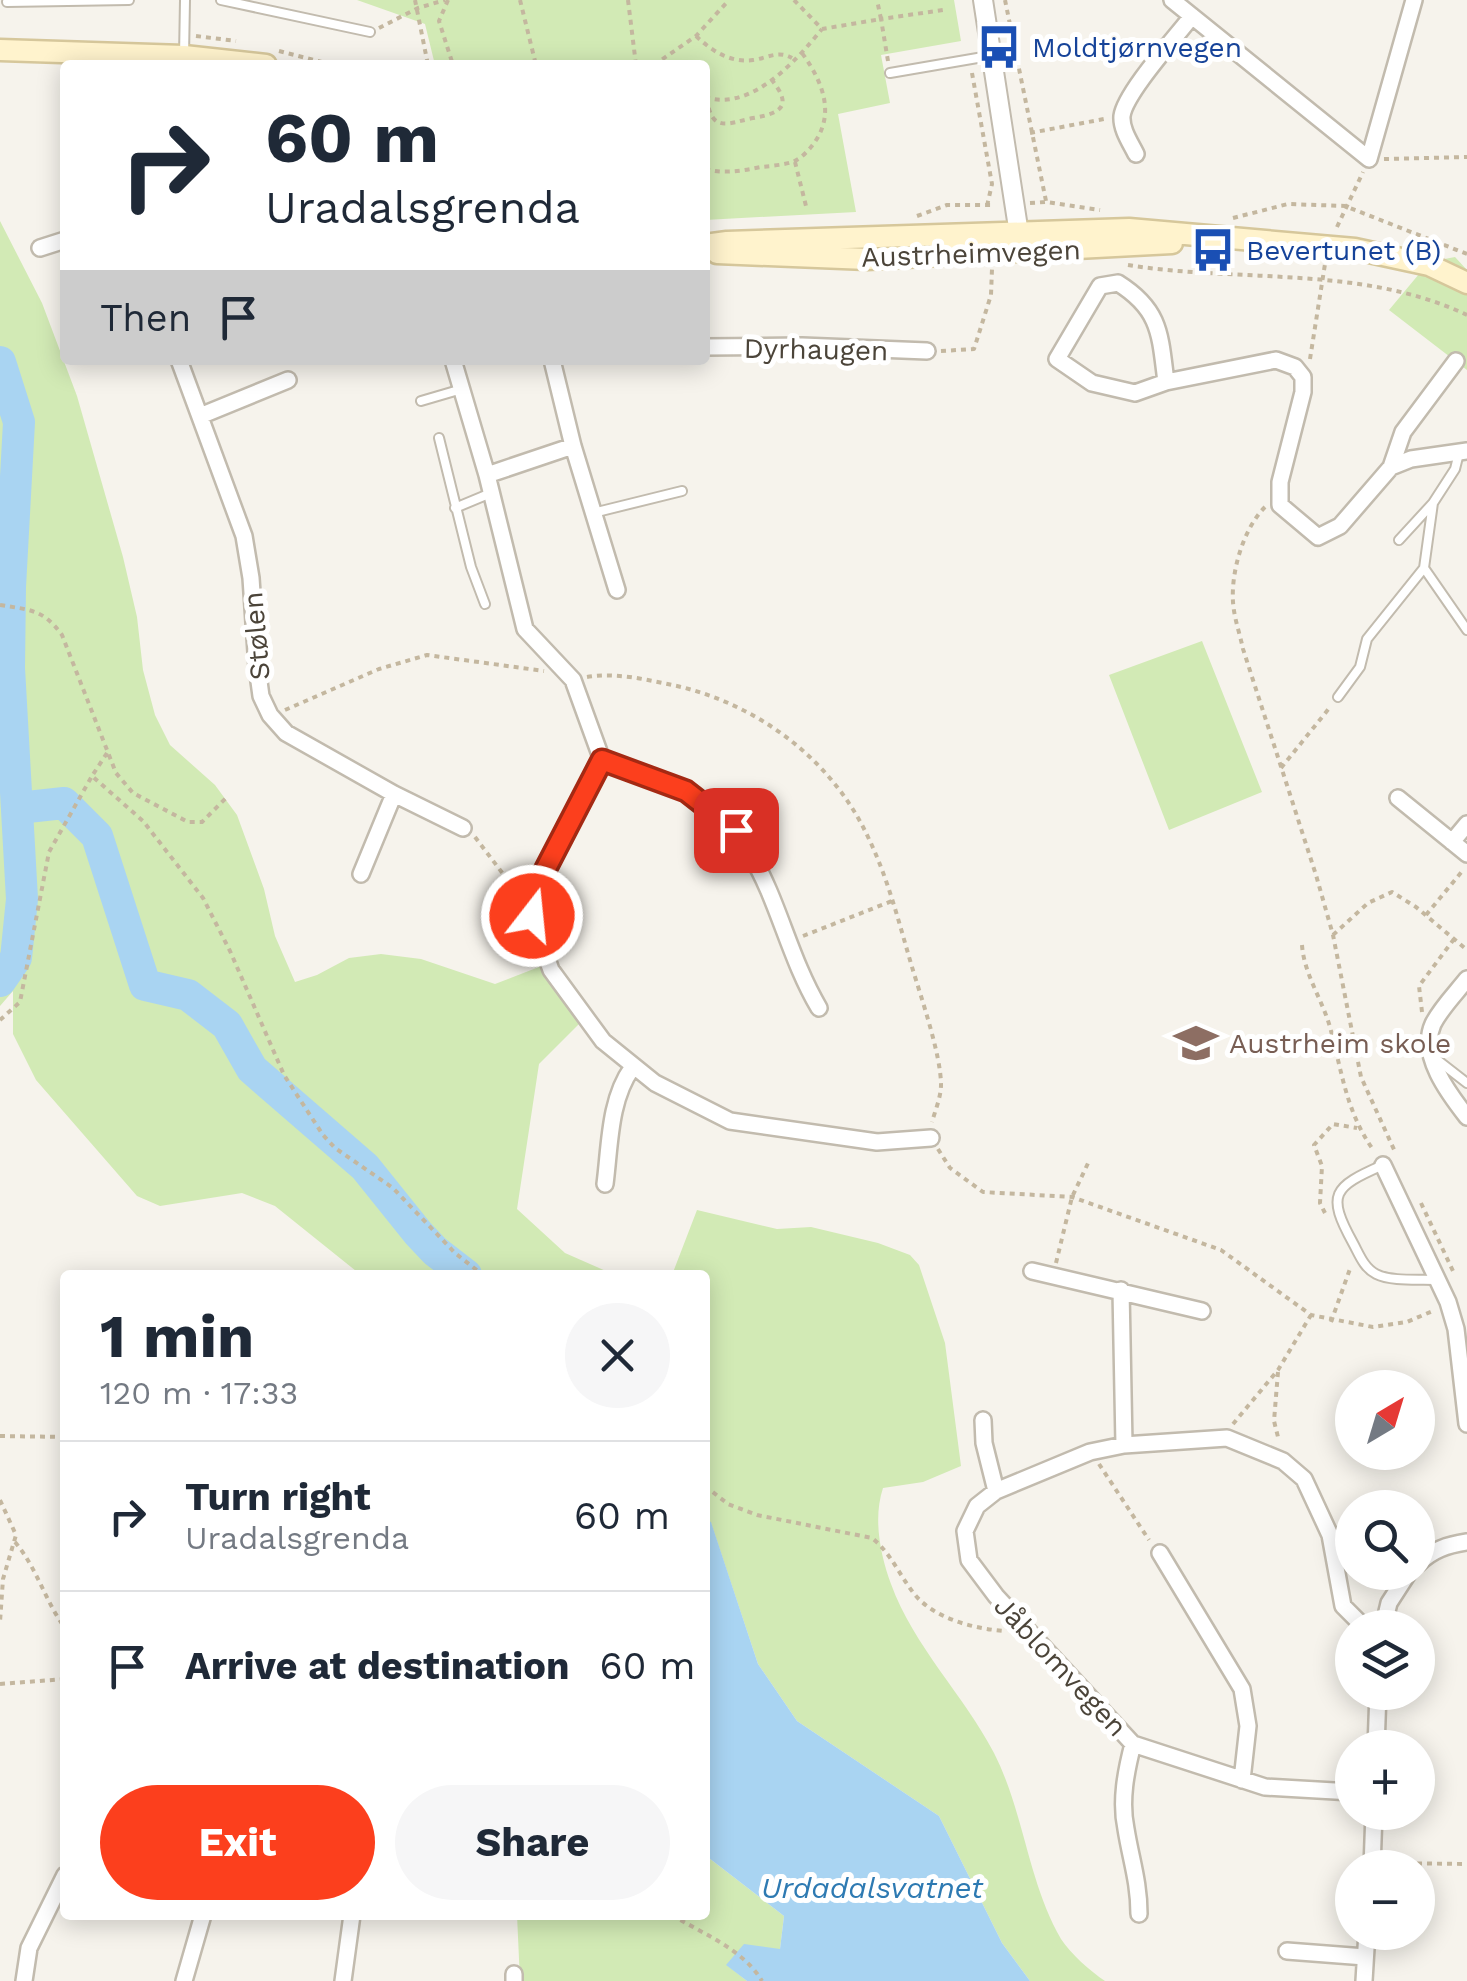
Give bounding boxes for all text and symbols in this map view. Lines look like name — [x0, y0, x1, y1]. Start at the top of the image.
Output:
bus stop icon: Moldtjørnvegen — [975, 23, 1023, 71]
place label: Moldtjørnvegen — [1032, 31, 1242, 64]
text: 60 m — [265, 97, 439, 179]
icon: right — [100, 100, 230, 230]
text: Uradalsgrenda — [265, 181, 580, 234]
bus stop icon: Bevertunet (B) — [1189, 226, 1237, 274]
street label: Austrheimvegen — [861, 233, 1081, 274]
place label: Bevertunet (B) — [1246, 234, 1441, 267]
icon: arrive — [211, 290, 266, 345]
text: Then — [100, 296, 191, 340]
street label: Dyrhaugen — [743, 332, 889, 367]
street label: Stølen — [236, 590, 277, 681]
pin — [694, 788, 779, 873]
icon: arrive — [709, 803, 764, 858]
position arrow — [480, 864, 584, 968]
school or university icon: Austrheim skole — [1172, 1019, 1220, 1067]
place label: Austrheim skole — [1229, 1027, 1451, 1060]
text: 1 min — [100, 1301, 254, 1372]
button: close — [565, 1303, 670, 1408]
north arrow — [1335, 1370, 1435, 1470]
map controls — [1335, 1370, 1435, 1950]
text: 120 m · 17:33 — [100, 1374, 298, 1412]
text: Turn right — [185, 1475, 371, 1519]
icon: right — [100, 1489, 155, 1544]
button: search — [1335, 1490, 1435, 1590]
text: 60 m — [574, 1494, 670, 1538]
text: Uradalsgrenda — [185, 1519, 409, 1557]
street label: Jåblomvegen — [987, 1589, 1134, 1743]
button: layers — [1335, 1610, 1435, 1710]
icon: arrive — [100, 1639, 155, 1694]
text: Arrive at destination — [185, 1644, 570, 1688]
text: 60 m — [600, 1644, 695, 1688]
button: + — [1335, 1730, 1435, 1830]
button: Exit — [100, 1785, 375, 1900]
button: Share — [395, 1785, 670, 1900]
button: − — [1335, 1850, 1435, 1950]
water label: Urdadalsvatnet — [761, 1870, 984, 1905]

